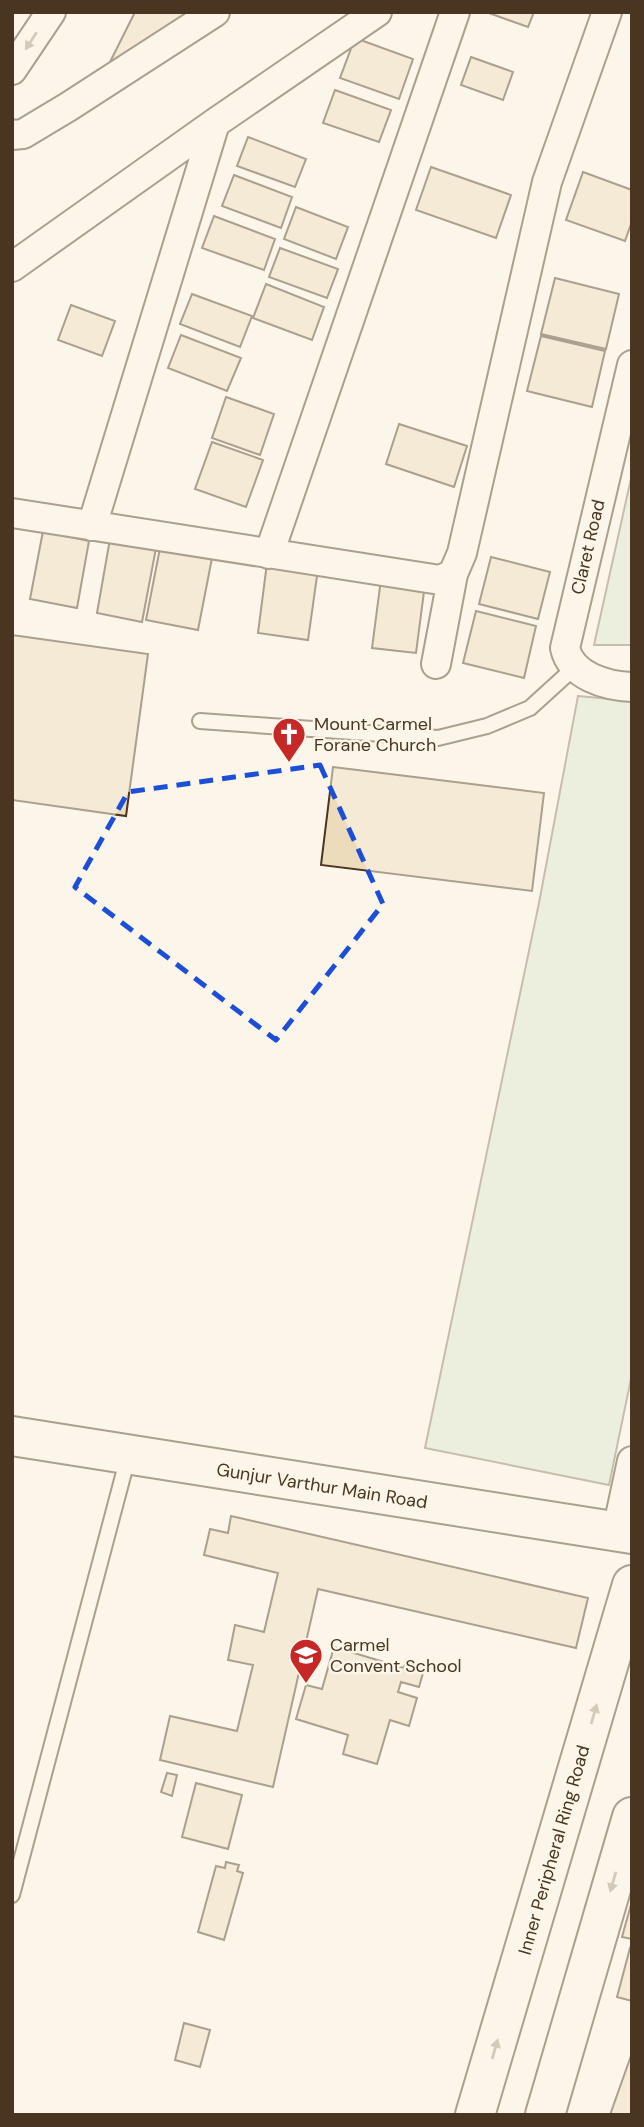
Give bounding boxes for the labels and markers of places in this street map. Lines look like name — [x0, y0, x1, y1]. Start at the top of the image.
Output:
place label: Mount Carmel Forane Church — [314, 712, 436, 757]
church icon: Mount Carmel Forane Church — [270, 715, 308, 764]
place label: Carmel Convent School — [330, 1633, 462, 1678]
school or university icon: Carmel Convent School — [287, 1636, 325, 1685]

